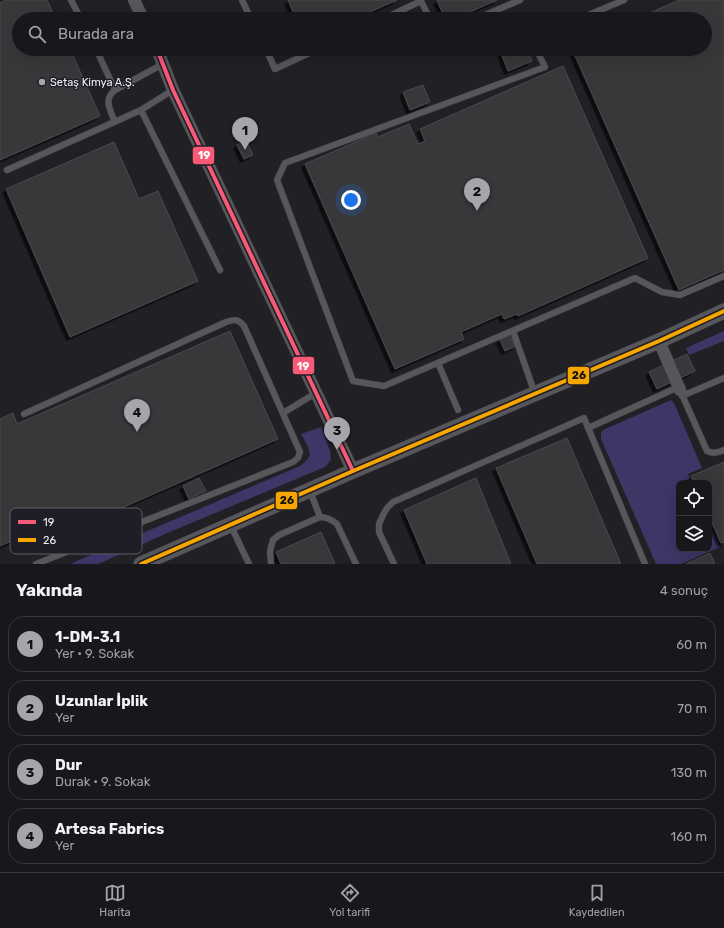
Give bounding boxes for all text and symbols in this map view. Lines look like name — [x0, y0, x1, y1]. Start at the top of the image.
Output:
search box — [12, 12, 712, 56]
icon: search — [26, 23, 48, 45]
text: Burada ara — [58, 25, 134, 43]
place label: Setaş Kimya A.Ş. — [50, 76, 135, 89]
marker: Setaş Kimya A.Ş. — [37, 77, 47, 87]
pin: 1 — [232, 117, 258, 150]
line badge: 19 — [192, 146, 215, 165]
text: 19 — [198, 149, 210, 162]
pin: 2 — [464, 178, 490, 211]
your location — [341, 190, 361, 210]
line badge: 19 — [292, 356, 315, 375]
text: 19 — [297, 360, 309, 373]
line badge: 26 — [567, 366, 590, 385]
text: 26 — [572, 369, 586, 382]
pin: 4 — [124, 399, 150, 432]
pin: 3 — [324, 417, 350, 450]
map controls — [676, 480, 712, 552]
button: locate — [676, 480, 712, 516]
line badge: 26 — [275, 491, 298, 510]
text: 26 — [280, 494, 294, 507]
legend — [10, 508, 142, 554]
text: 19 — [43, 516, 54, 529]
button: layers — [676, 516, 712, 552]
text: 26 — [43, 534, 56, 547]
text: Yakında — [16, 580, 82, 600]
text: 4 sonuç — [660, 583, 708, 598]
text: 1-DM-3.1 — [55, 628, 120, 646]
text: 1 — [27, 637, 33, 652]
text: 60 m — [676, 637, 707, 652]
text: Yer · 9. Sokak — [55, 646, 134, 661]
text: Uzunlar İplik — [55, 692, 148, 710]
text: 2 — [26, 701, 34, 716]
text: 70 m — [677, 701, 707, 716]
text: Yer — [55, 710, 75, 725]
text: Dur — [55, 756, 82, 774]
text: 3 — [26, 765, 34, 780]
text: 130 m — [671, 765, 707, 780]
text: Durak · 9. Sokak — [55, 774, 150, 789]
text: Artesa Fabrics — [55, 820, 164, 838]
text: 4 — [26, 829, 34, 844]
text: 160 m — [671, 829, 707, 844]
text: Yer — [55, 838, 75, 853]
tab: Harita — [99, 882, 131, 919]
tab: Yol tarifi — [329, 882, 370, 919]
tab: Kaydedilen — [569, 882, 625, 919]

